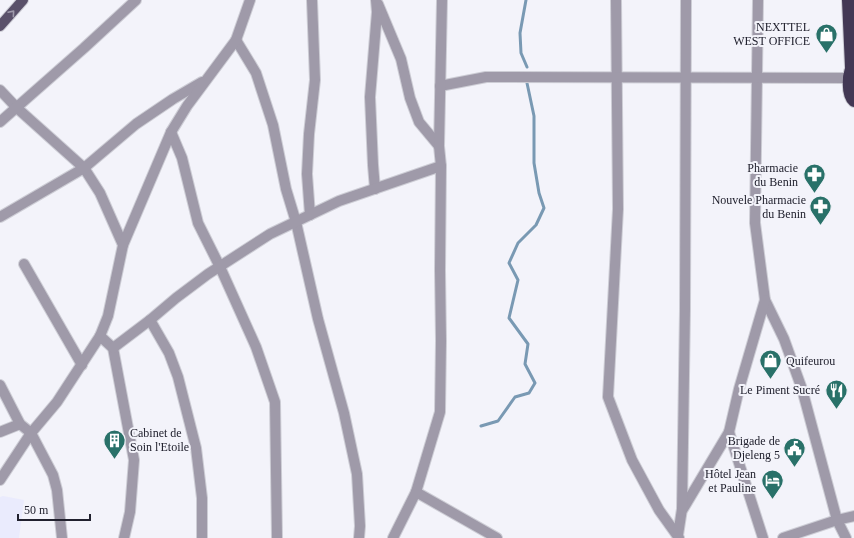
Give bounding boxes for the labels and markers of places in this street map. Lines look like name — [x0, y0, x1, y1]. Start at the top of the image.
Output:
place label: NEXTTEL WEST OFFICE — [733, 20, 810, 48]
shop icon: NEXTTEL WEST OFFICE — [813, 21, 839, 54]
place label: Pharmacie du Benin — [747, 161, 798, 189]
pharmacy icon: Pharmacie du Benin — [801, 162, 827, 195]
place label: Nouvele Pharmacie du Benin — [712, 193, 806, 221]
pharmacy icon: Nouvele Pharmacie du Benin — [808, 194, 834, 227]
shop icon: Quifeurou — [757, 348, 783, 381]
place label: Quifeurou — [786, 354, 835, 368]
restaurant icon: Le Piment Sucré — [823, 377, 849, 410]
place label: Le Piment Sucré — [740, 383, 820, 397]
place label: Cabinet de Soin l'Etoile — [130, 426, 189, 454]
building icon: Cabinet de Soin l'Etoile — [102, 427, 128, 460]
place label: Brigade de Djeleng 5 — [728, 434, 780, 462]
public building icon: Brigade de Djeleng 5 — [782, 435, 808, 468]
place label: Hôtel Jean et Pauline — [705, 467, 756, 495]
hotel icon: Hôtel Jean et Pauline — [759, 468, 785, 501]

